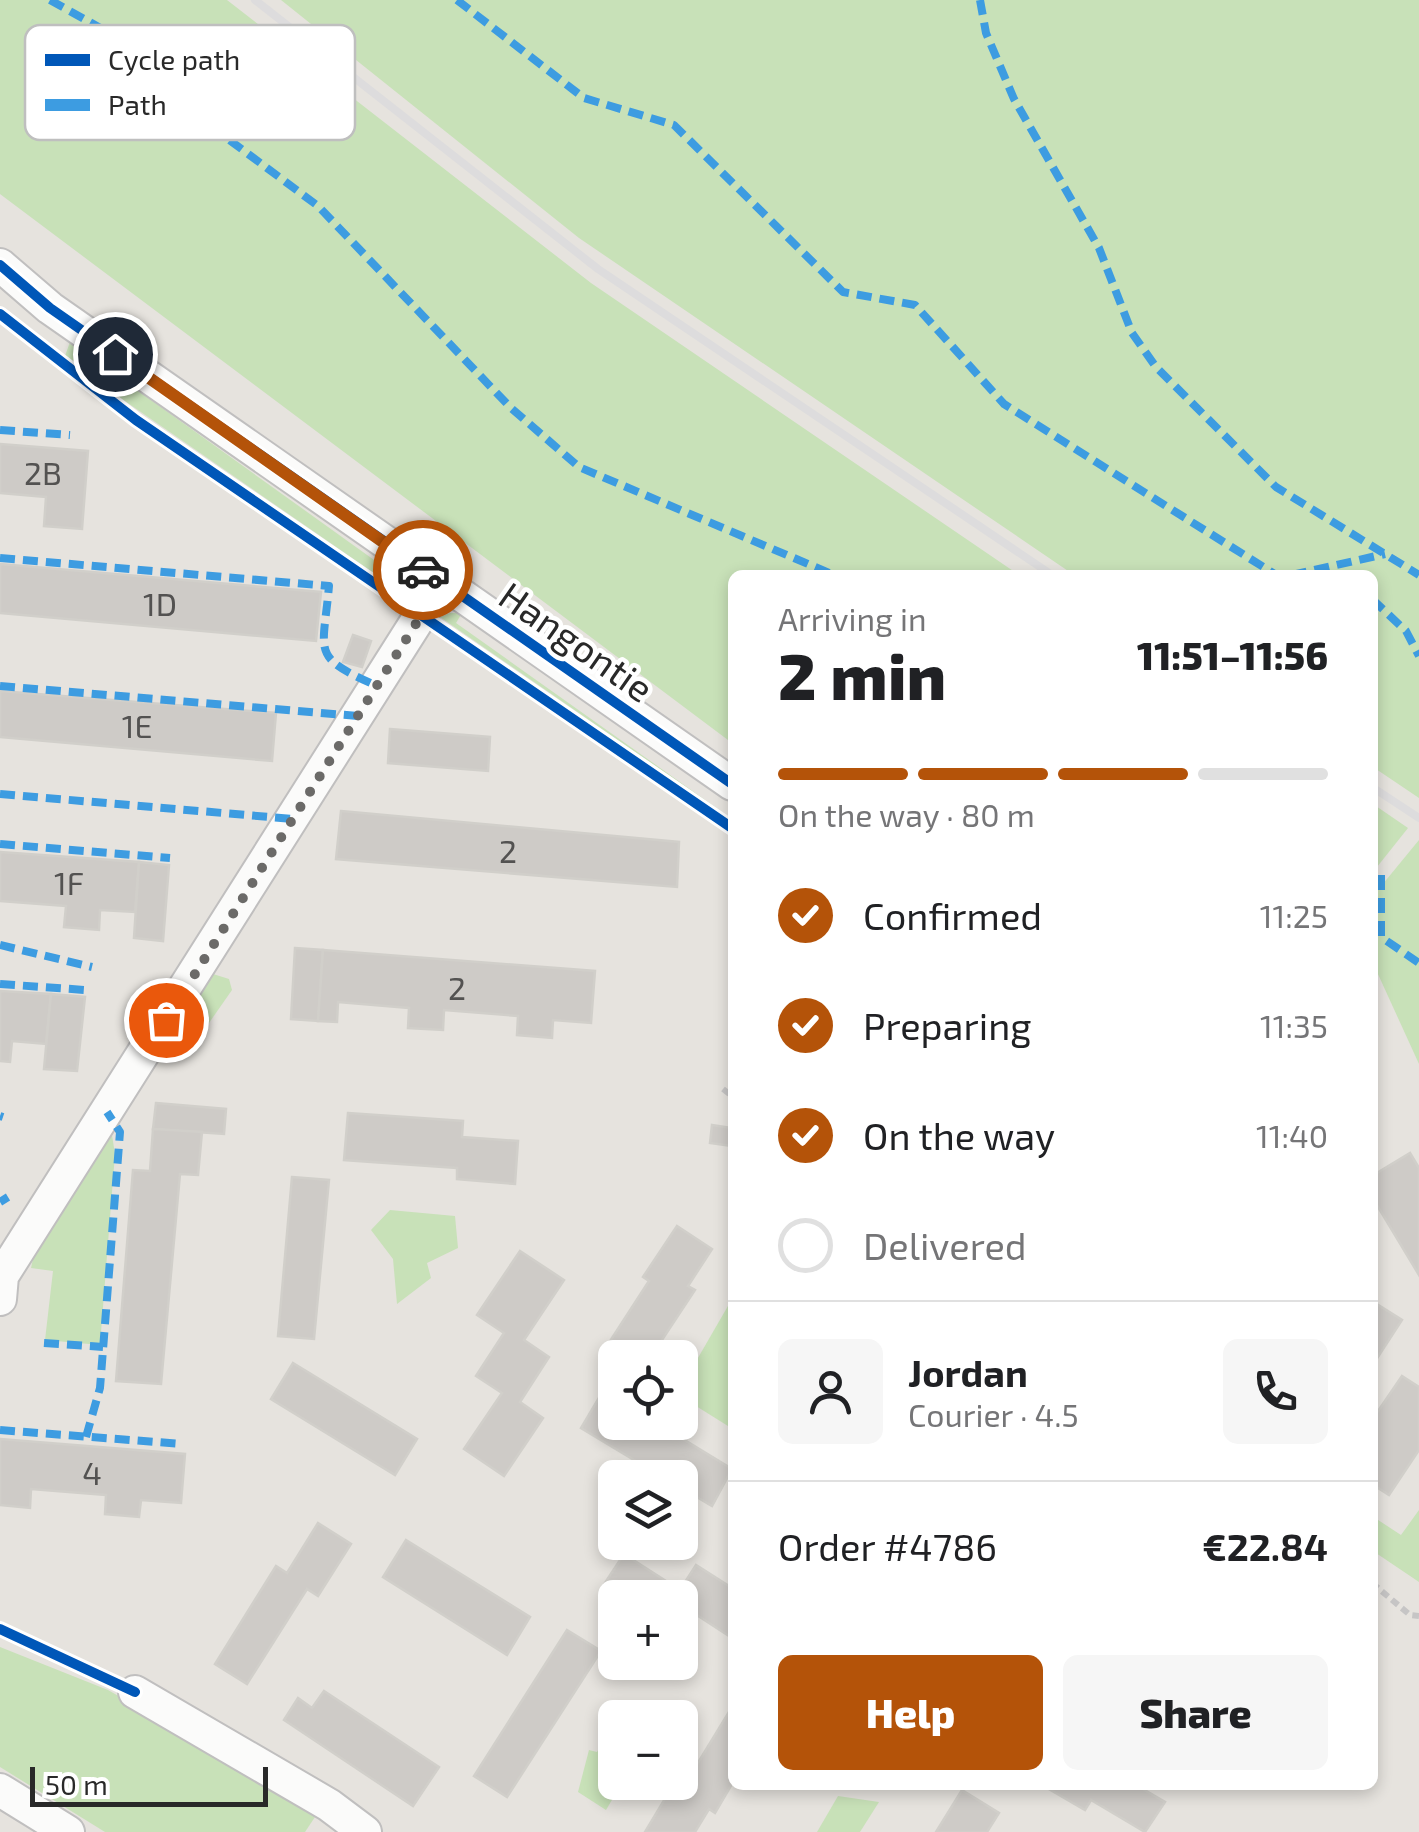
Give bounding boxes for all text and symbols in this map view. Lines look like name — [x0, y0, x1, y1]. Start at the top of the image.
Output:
legend — [25, 25, 355, 140]
text: Cycle path — [108, 42, 240, 76]
text: Path — [108, 87, 167, 121]
pin — [73, 312, 158, 397]
icon: home — [88, 327, 143, 382]
house number: 2B — [24, 453, 62, 491]
courier — [373, 520, 473, 620]
icon: car — [396, 543, 451, 598]
street label: Hangontie — [491, 571, 663, 711]
house number: 1D — [143, 584, 177, 622]
text: Arriving in — [778, 599, 927, 637]
text: 11:51–11:56 — [1137, 632, 1328, 678]
text: 2 min — [778, 635, 946, 713]
house number: 1E — [122, 706, 152, 744]
text: On the way · 80 m — [778, 795, 1035, 833]
house number: 2 — [499, 831, 517, 869]
house number: 1F — [54, 863, 84, 901]
icon: check — [778, 888, 833, 943]
text: Confirmed — [863, 892, 1042, 938]
text: 11:25 — [1260, 896, 1328, 934]
house number: 2 — [448, 968, 466, 1006]
pin — [124, 978, 209, 1063]
icon: bag — [139, 993, 194, 1048]
icon: check — [778, 998, 833, 1053]
text: Preparing — [863, 1002, 1031, 1048]
text: 11:35 — [1260, 1006, 1328, 1044]
icon: check — [778, 1108, 833, 1163]
text: On the way — [863, 1112, 1055, 1158]
text: 11:40 — [1256, 1116, 1328, 1154]
text: Delivered — [863, 1222, 1027, 1268]
button: person — [778, 1339, 883, 1444]
button: phone — [1223, 1339, 1328, 1444]
map controls — [598, 1340, 698, 1800]
button: locate — [598, 1340, 698, 1440]
text: Jordan — [908, 1349, 1028, 1395]
text: Courier · 4.5 — [908, 1395, 1079, 1433]
house number: 4 — [82, 1453, 102, 1491]
button: layers — [598, 1460, 698, 1560]
text: Order #4786 — [778, 1523, 997, 1569]
text: €22.84 — [1202, 1523, 1328, 1569]
button: + — [598, 1580, 698, 1680]
button: Help — [778, 1655, 1043, 1770]
button: Share — [1063, 1655, 1328, 1770]
button: − — [598, 1700, 698, 1800]
scale bar — [30, 1762, 268, 1806]
text: 50 m — [45, 1767, 108, 1801]

